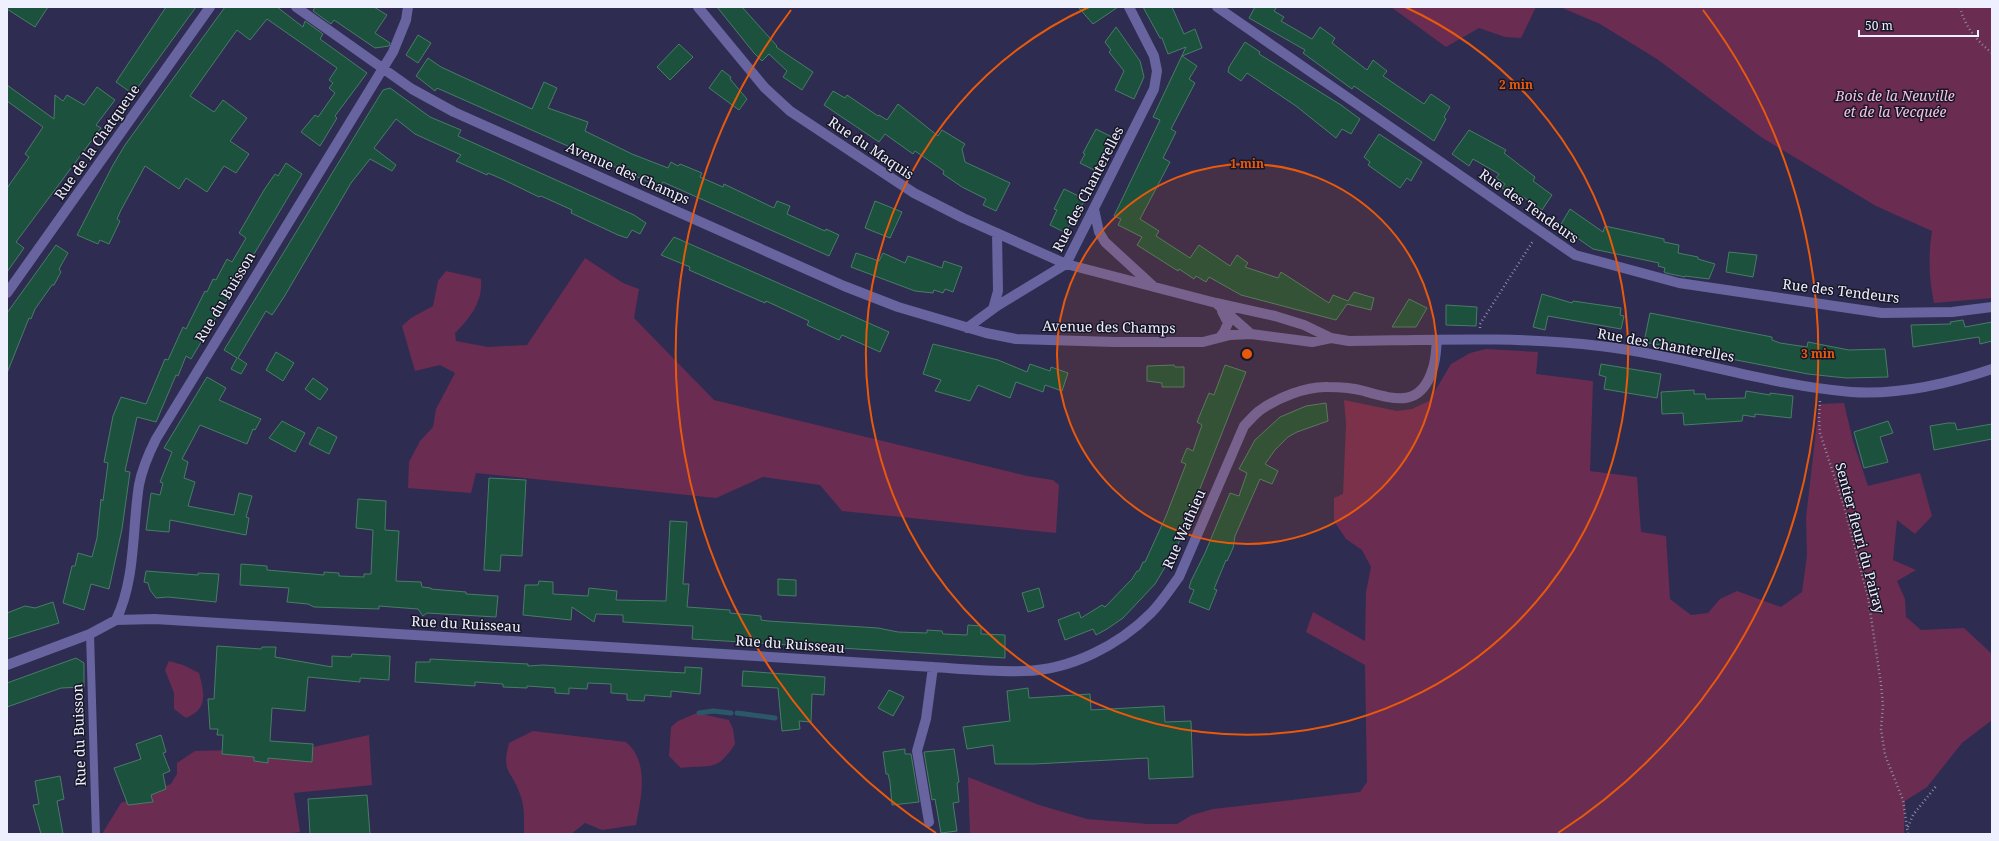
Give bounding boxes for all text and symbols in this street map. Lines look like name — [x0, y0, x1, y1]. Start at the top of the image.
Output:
scale bar — [1859, 12, 1978, 38]
text: 50 m — [1865, 17, 1893, 34]
text: 2 min — [1499, 76, 1533, 93]
street label: Rue de la Chatqueue — [50, 80, 144, 203]
park label: Bois de la Neuville et de la Vecquée — [1834, 86, 1955, 121]
street label: Rue du Maquis — [825, 112, 918, 183]
street label: Rue des Chanterelles — [1048, 123, 1127, 255]
street label: Avenue des Champs — [563, 137, 693, 208]
text: 1 min — [1230, 155, 1264, 172]
street label: Rue des Tendeurs — [1476, 164, 1583, 247]
street label: Rue du Buisson — [190, 248, 259, 346]
street label: Rue des Tendeurs — [1782, 274, 1901, 307]
street label: Avenue des Champs — [1042, 316, 1176, 337]
street label: Rue des Chanterelles — [1596, 323, 1736, 366]
text: 3 min — [1801, 345, 1835, 362]
centre of rings — [1240, 347, 1254, 361]
street label: Sentier fleuri du Pairay — [1831, 460, 1890, 615]
street label: Rue Wathieu — [1157, 486, 1210, 572]
street label: Rue du Ruisseau — [411, 611, 521, 636]
street label: Rue du Ruisseau — [735, 630, 846, 657]
street label: Rue du Buisson — [67, 683, 90, 787]

